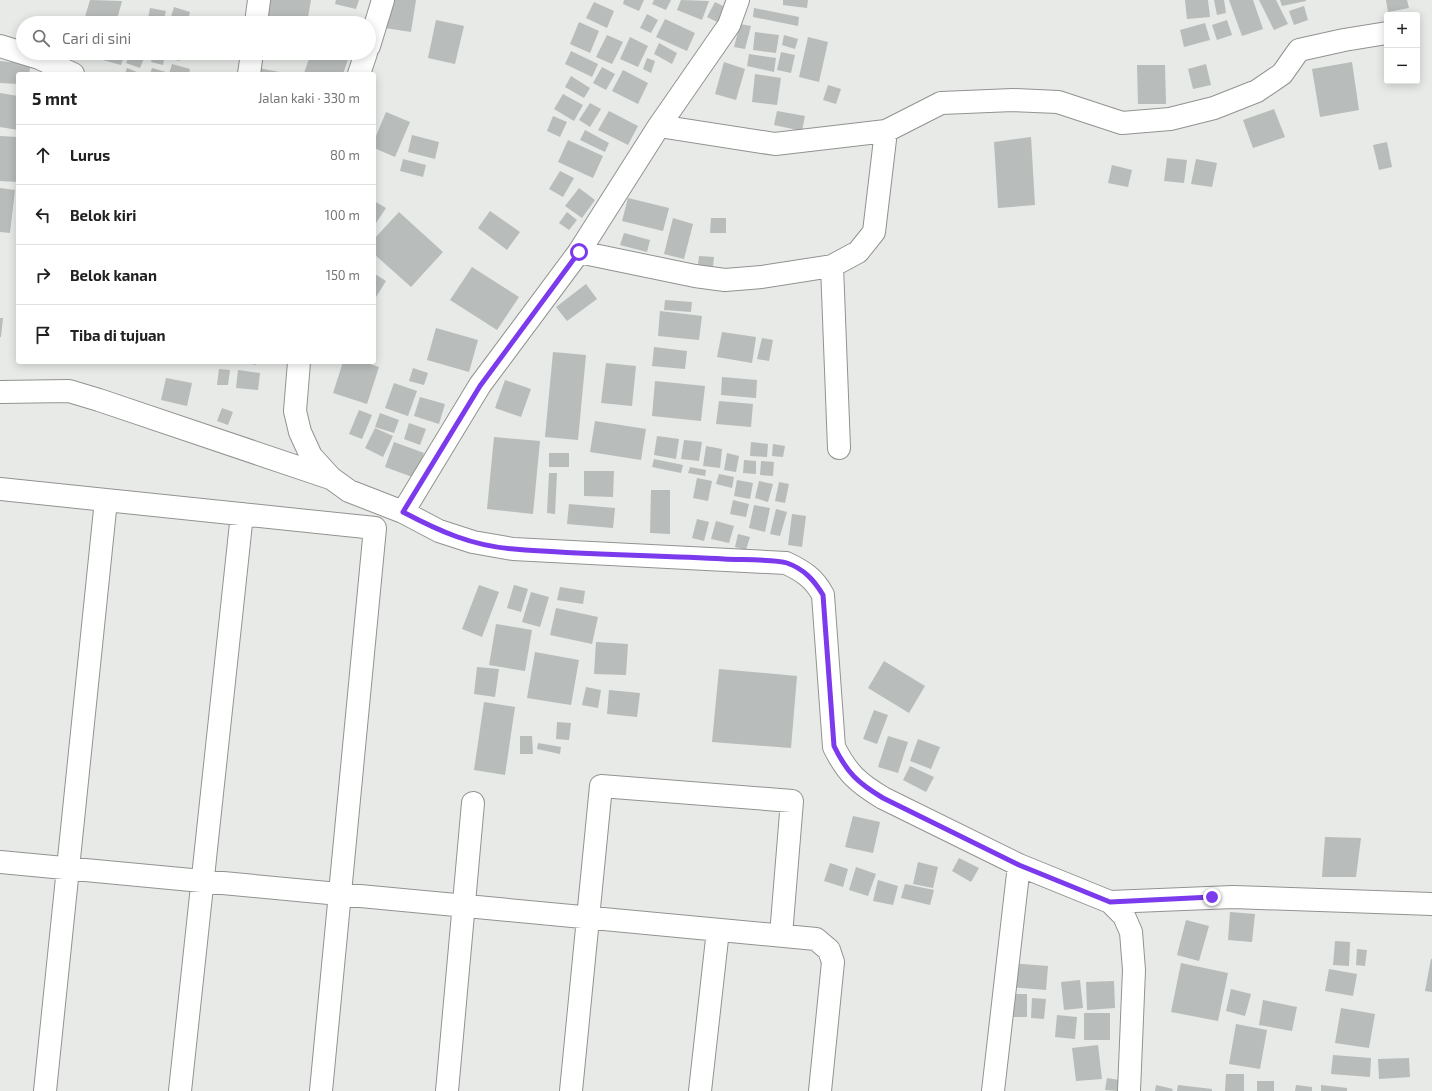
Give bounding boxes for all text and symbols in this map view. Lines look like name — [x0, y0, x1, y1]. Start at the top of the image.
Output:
map controls — [1384, 12, 1420, 84]
button: + — [1384, 12, 1420, 48]
search box — [16, 16, 376, 60]
icon: search — [30, 27, 52, 49]
text: Cari di sini — [62, 29, 131, 47]
button: − — [1384, 48, 1420, 84]
text: 5 mnt — [32, 88, 77, 108]
text: Jalan kaki · 330 m — [258, 90, 360, 106]
icon: ahead — [32, 144, 54, 166]
text: Lurus — [70, 146, 110, 164]
text: 80 m — [330, 147, 360, 163]
icon: left — [32, 204, 54, 226]
text: Belok kiri — [70, 206, 136, 224]
text: 100 m — [325, 207, 360, 223]
route start — [570, 243, 588, 261]
icon: right — [32, 264, 54, 286]
text: Belok kanan — [70, 266, 157, 284]
text: 150 m — [326, 267, 360, 283]
icon: arrive — [32, 324, 54, 346]
text: Tiba di tujuan — [70, 326, 166, 344]
route end — [1203, 888, 1221, 906]

